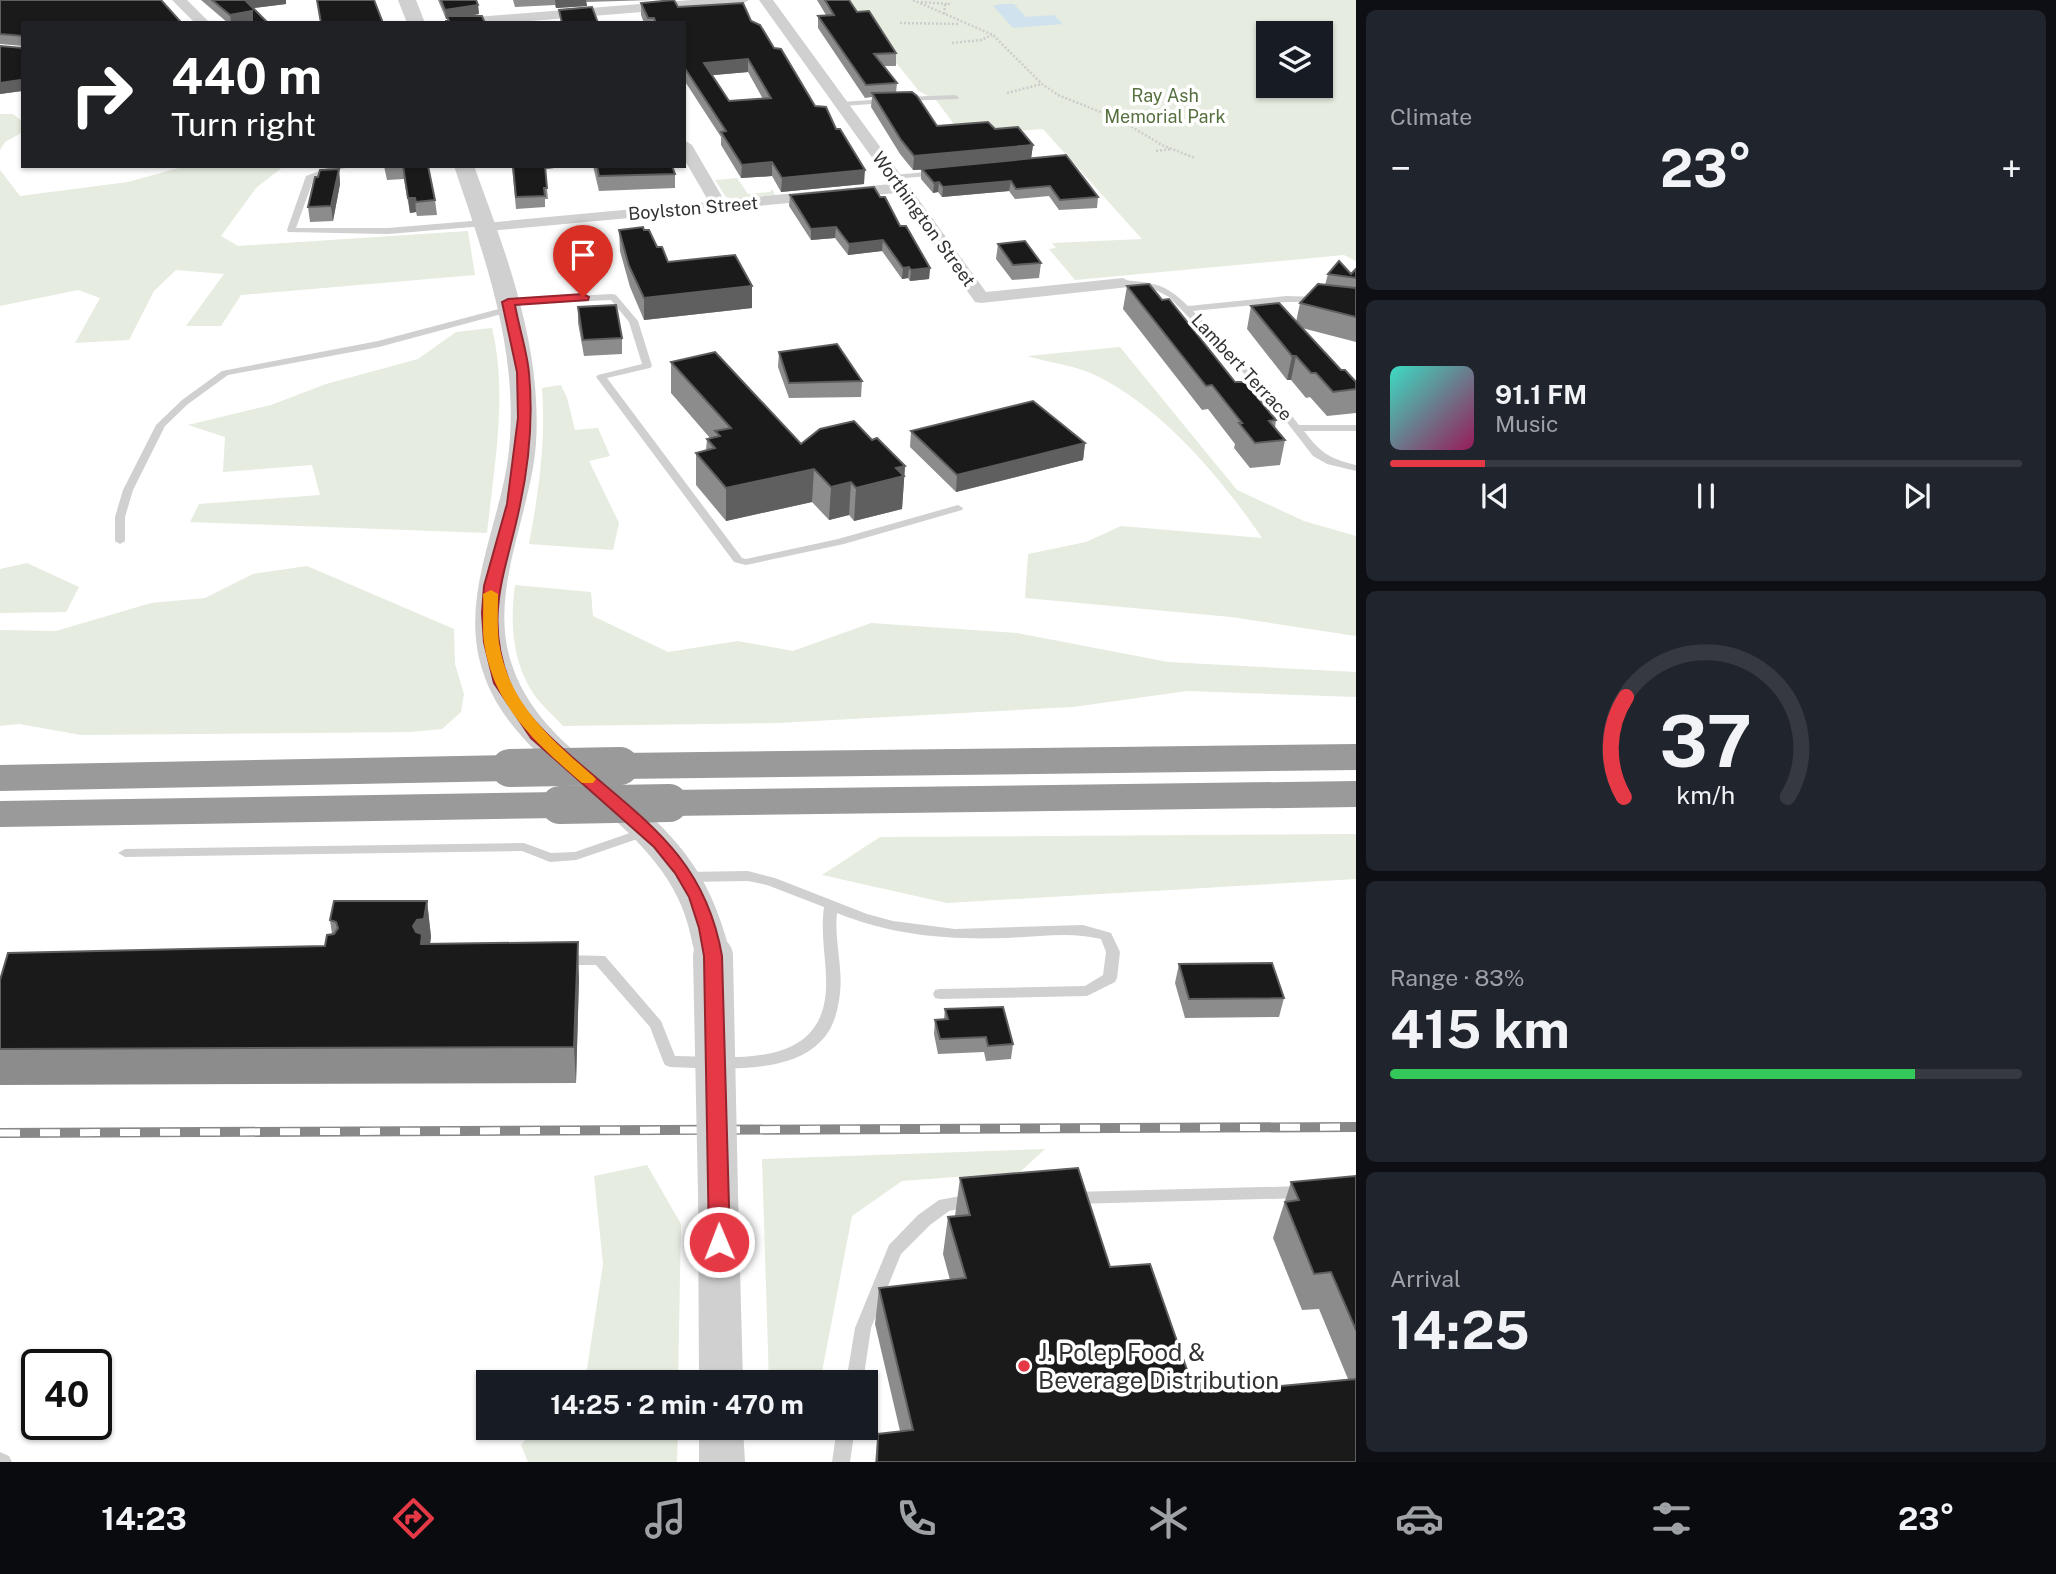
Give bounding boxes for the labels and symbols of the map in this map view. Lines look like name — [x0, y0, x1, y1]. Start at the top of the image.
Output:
park label: Ray Ash Memorial Park — [1104, 85, 1226, 127]
street label: Worthington Street — [868, 148, 980, 290]
street label: Boylston Street — [627, 192, 759, 224]
pin — [553, 225, 613, 297]
street label: Lambert Terrace — [1187, 309, 1297, 425]
position arrow — [682, 1205, 756, 1279]
place label: J. Polep Food & Beverage Distribution — [1038, 1338, 1279, 1394]
speed limit sign: 40 — [21, 1349, 112, 1440]
marker: J. Polep Food & Beverage Distribution — [1016, 1358, 1032, 1374]

